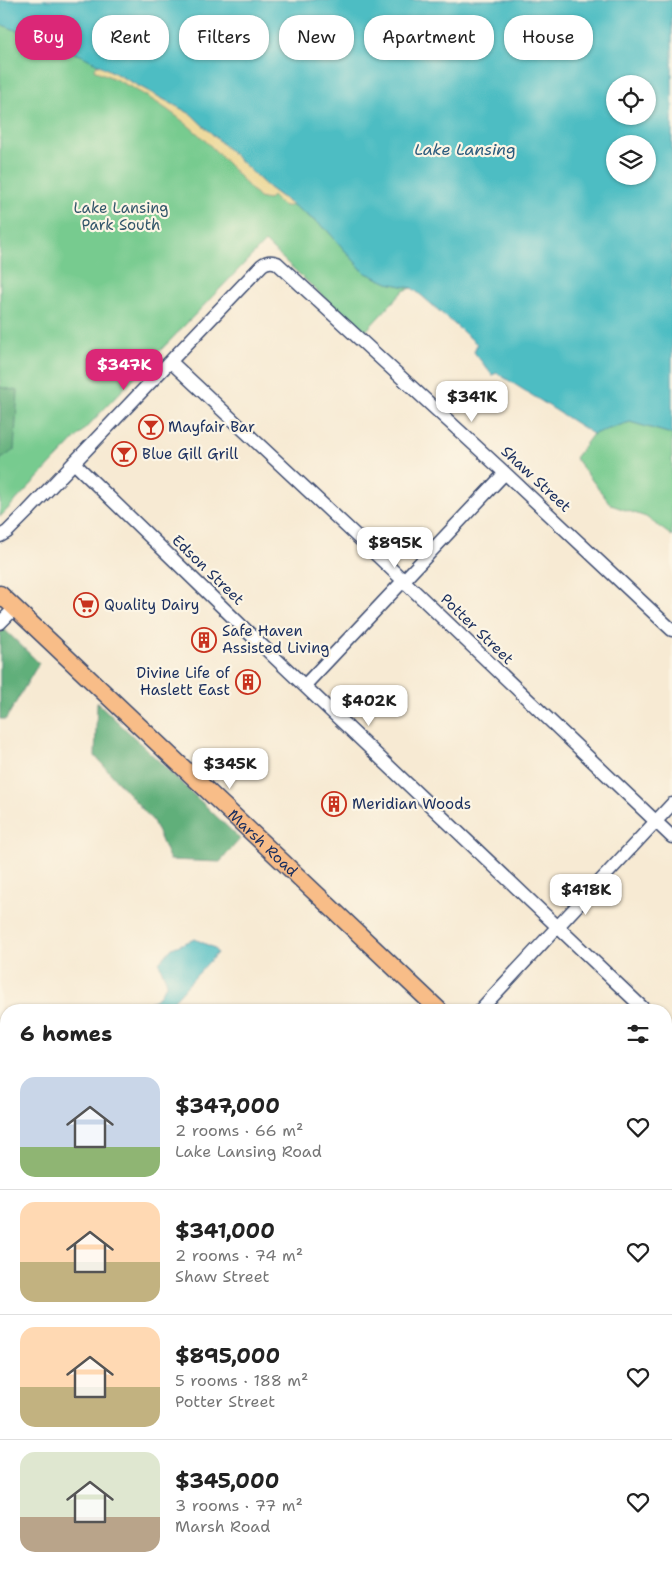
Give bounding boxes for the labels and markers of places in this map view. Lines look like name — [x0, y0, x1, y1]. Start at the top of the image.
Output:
pin: $347K — [89, 348, 159, 391]
pin: $341K — [437, 380, 507, 423]
bar icon: Mayfair Bar — [138, 414, 164, 440]
place label: Mayfair Bar — [168, 417, 255, 437]
bar icon: Blue Gill Grill — [111, 441, 137, 467]
place label: Blue Gill Grill — [142, 444, 239, 464]
pin: $895K — [360, 526, 430, 569]
supermarket icon: Quality Dairy — [73, 592, 99, 618]
place label: Quality Dairy — [104, 595, 199, 615]
place label: Safe Haven Assisted Living — [222, 621, 329, 658]
building icon: Safe Haven Assisted Living — [191, 627, 217, 653]
place label: Divine Life of Haslett East — [136, 663, 231, 700]
building icon: Divine Life of Haslett East — [235, 669, 261, 695]
pin: $402K — [334, 684, 404, 727]
pin: $345K — [195, 748, 265, 790]
building icon: Meridian Woods — [321, 791, 347, 817]
place label: Meridian Woods — [352, 794, 471, 814]
pin: $418K — [551, 874, 621, 916]

